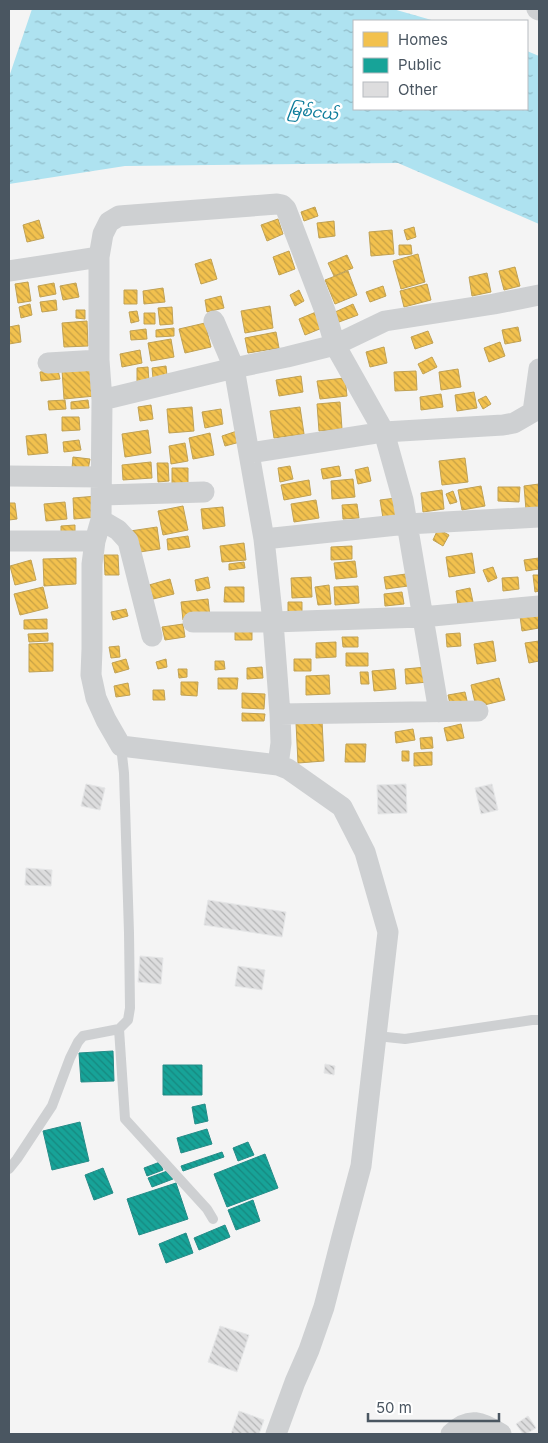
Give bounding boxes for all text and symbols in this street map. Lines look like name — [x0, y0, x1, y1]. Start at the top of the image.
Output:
legend — [353, 20, 528, 110]
text: Homes — [398, 30, 448, 49]
text: Public — [398, 55, 441, 74]
text: Other — [398, 80, 438, 99]
water label: မြစ်ငယ် — [287, 98, 341, 127]
scale bar — [368, 1390, 499, 1422]
text: 50 m — [376, 1398, 412, 1417]

